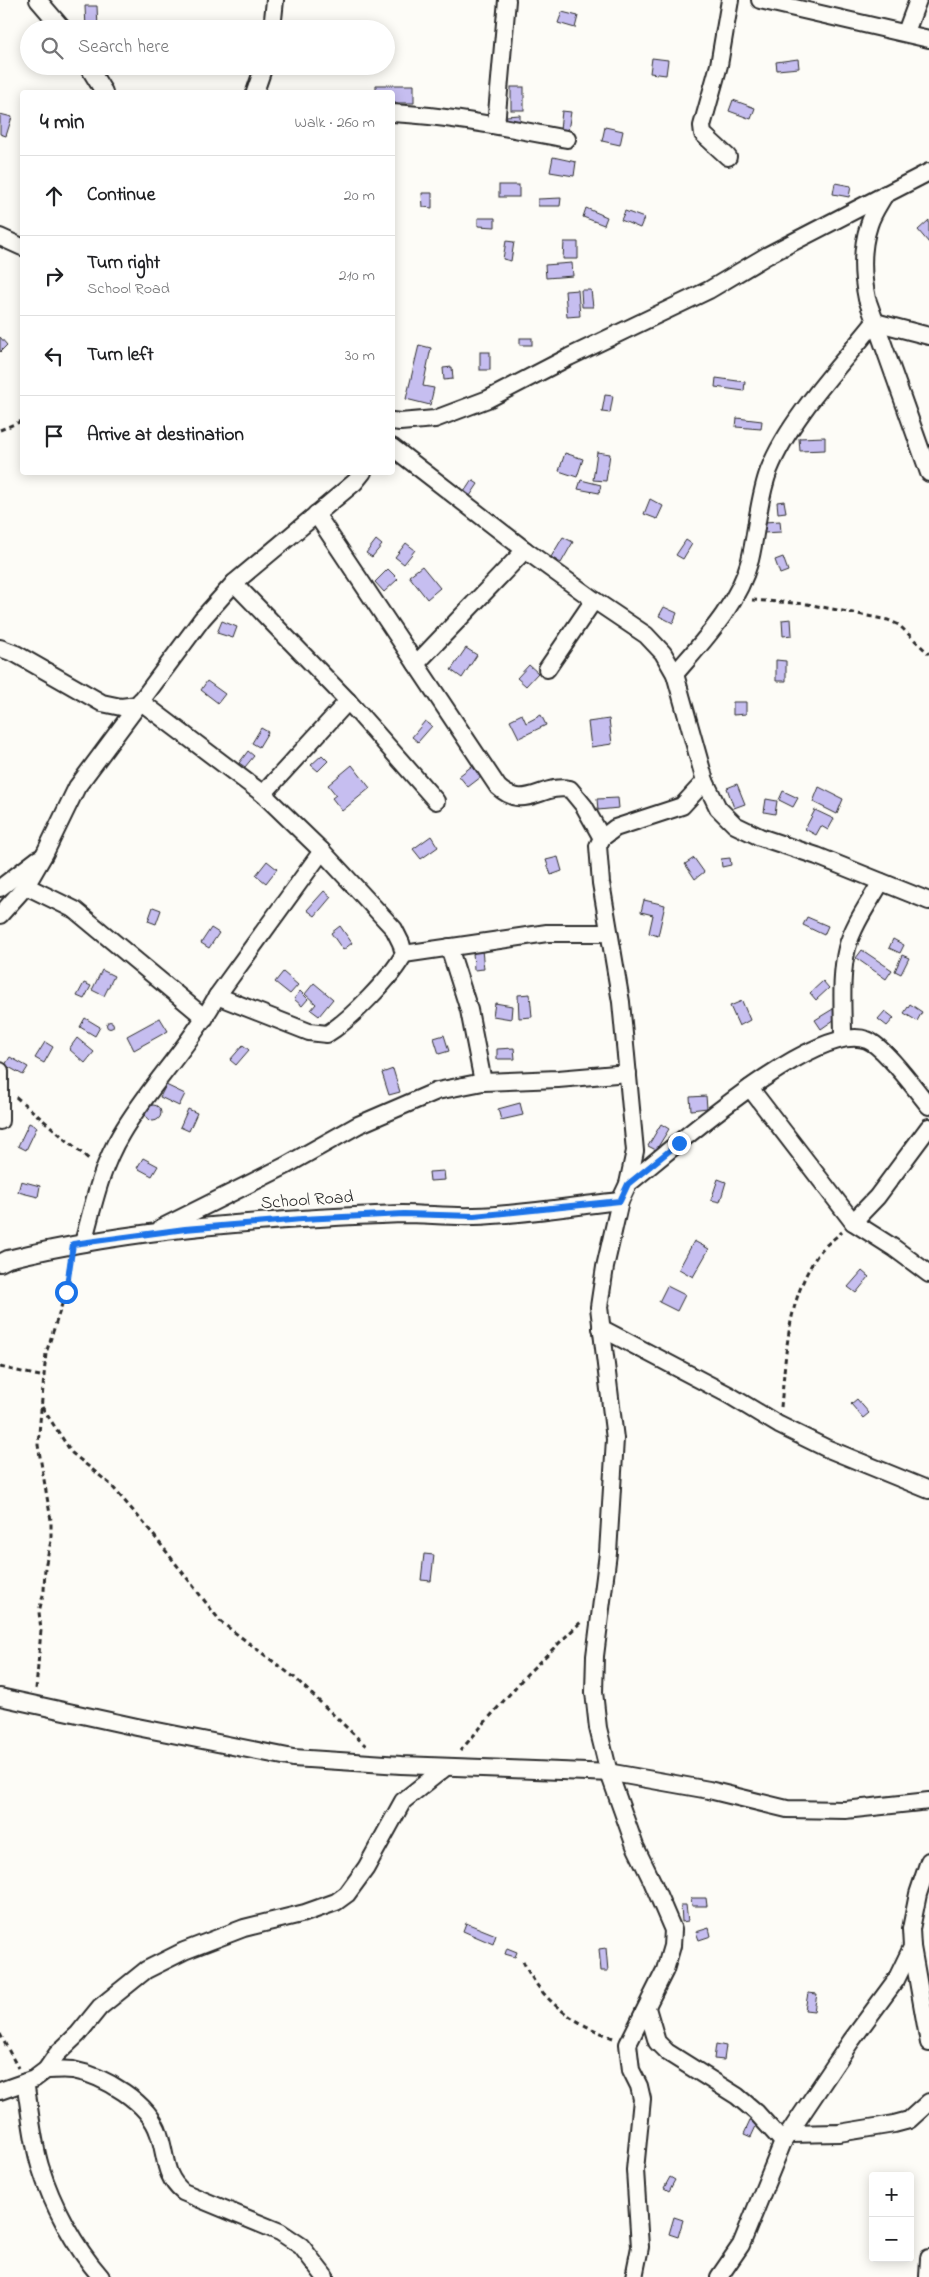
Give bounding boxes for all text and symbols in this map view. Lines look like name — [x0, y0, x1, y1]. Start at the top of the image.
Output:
search box — [20, 20, 395, 75]
icon: search — [38, 34, 66, 62]
text: Search here — [78, 34, 169, 61]
text: 4 min — [40, 108, 84, 138]
text: Walk · 260 m — [295, 111, 375, 135]
icon: ahead — [40, 182, 68, 210]
text: Continue — [87, 182, 155, 209]
text: 20 m — [344, 184, 375, 208]
text: Turn right — [87, 250, 160, 277]
icon: right — [40, 262, 68, 290]
text: 210 m — [339, 264, 375, 288]
text: School Road — [87, 277, 170, 301]
icon: left — [40, 342, 68, 370]
text: Turn left — [87, 342, 154, 369]
text: 30 m — [345, 344, 375, 368]
icon: arrive — [40, 422, 68, 450]
text: Arrive at destination — [87, 422, 244, 449]
route end — [668, 1132, 691, 1155]
street label: School Road — [260, 1185, 354, 1217]
route start — [55, 1281, 78, 1304]
map controls — [869, 2172, 914, 2262]
button: + — [869, 2172, 914, 2217]
button: − — [869, 2217, 914, 2262]

